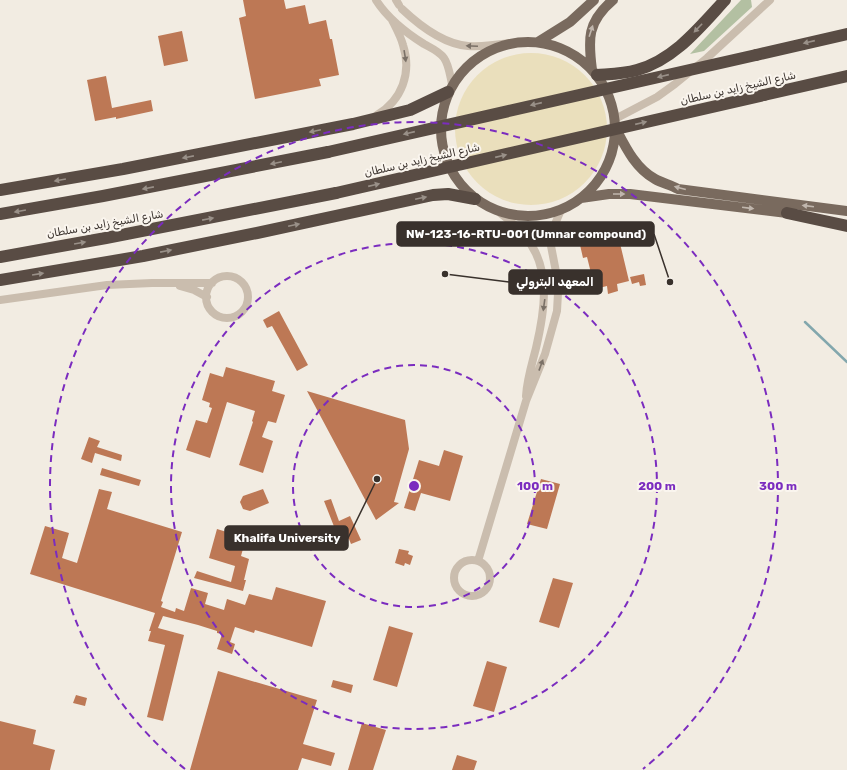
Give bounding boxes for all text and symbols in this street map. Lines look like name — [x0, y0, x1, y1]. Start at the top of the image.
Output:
one-way arrow — [694, 23, 703, 33]
one-way arrow — [589, 25, 595, 37]
one-way arrow — [803, 40, 815, 46]
one-way arrow — [466, 42, 478, 49]
one-way arrow — [403, 50, 409, 62]
street label: شارع الشيخ زايد بن سلطان — [679, 68, 797, 110]
one-way arrow — [657, 73, 669, 79]
one-way arrow — [530, 102, 542, 108]
one-way arrow — [635, 120, 647, 126]
one-way arrow — [309, 129, 321, 135]
one-way arrow — [403, 131, 416, 137]
street label: شارع الشيخ زايد بن سلطان — [363, 140, 481, 182]
one-way arrow — [495, 152, 507, 158]
one-way arrow — [181, 154, 194, 160]
one-way arrow — [270, 160, 282, 166]
one-way arrow — [54, 177, 66, 183]
one-way arrow — [368, 181, 380, 187]
one-way arrow — [142, 185, 154, 191]
one-way arrow — [673, 185, 685, 191]
one-way arrow — [613, 191, 626, 197]
one-way arrow — [415, 194, 427, 200]
one-way arrow — [802, 203, 814, 209]
one-way arrow — [742, 205, 754, 211]
street label: شارع الشيخ زايد بن سلطان — [46, 207, 165, 243]
one-way arrow — [14, 208, 26, 214]
one-way arrow — [201, 215, 214, 221]
one-way arrow — [288, 222, 300, 228]
callout: NW-123-16-RTU-001 (Umnar compound) — [397, 222, 654, 246]
text: NW-123-16-RTU-001 (Umnar compound) — [406, 227, 646, 241]
one-way arrow — [74, 239, 86, 245]
one-way arrow — [160, 248, 173, 254]
one-way arrow — [32, 270, 45, 276]
callout: المعهد البترولي — [509, 270, 602, 294]
text: المعهد البترولي — [516, 275, 594, 291]
one-way arrow — [541, 299, 547, 311]
one-way arrow — [539, 358, 545, 370]
centre of rings — [407, 479, 421, 493]
text: 100 m — [517, 479, 553, 493]
text: 200 m — [638, 479, 676, 493]
text: 300 m — [759, 479, 797, 493]
callout: Khalifa University — [225, 526, 348, 550]
text: Khalifa University — [234, 531, 340, 545]

